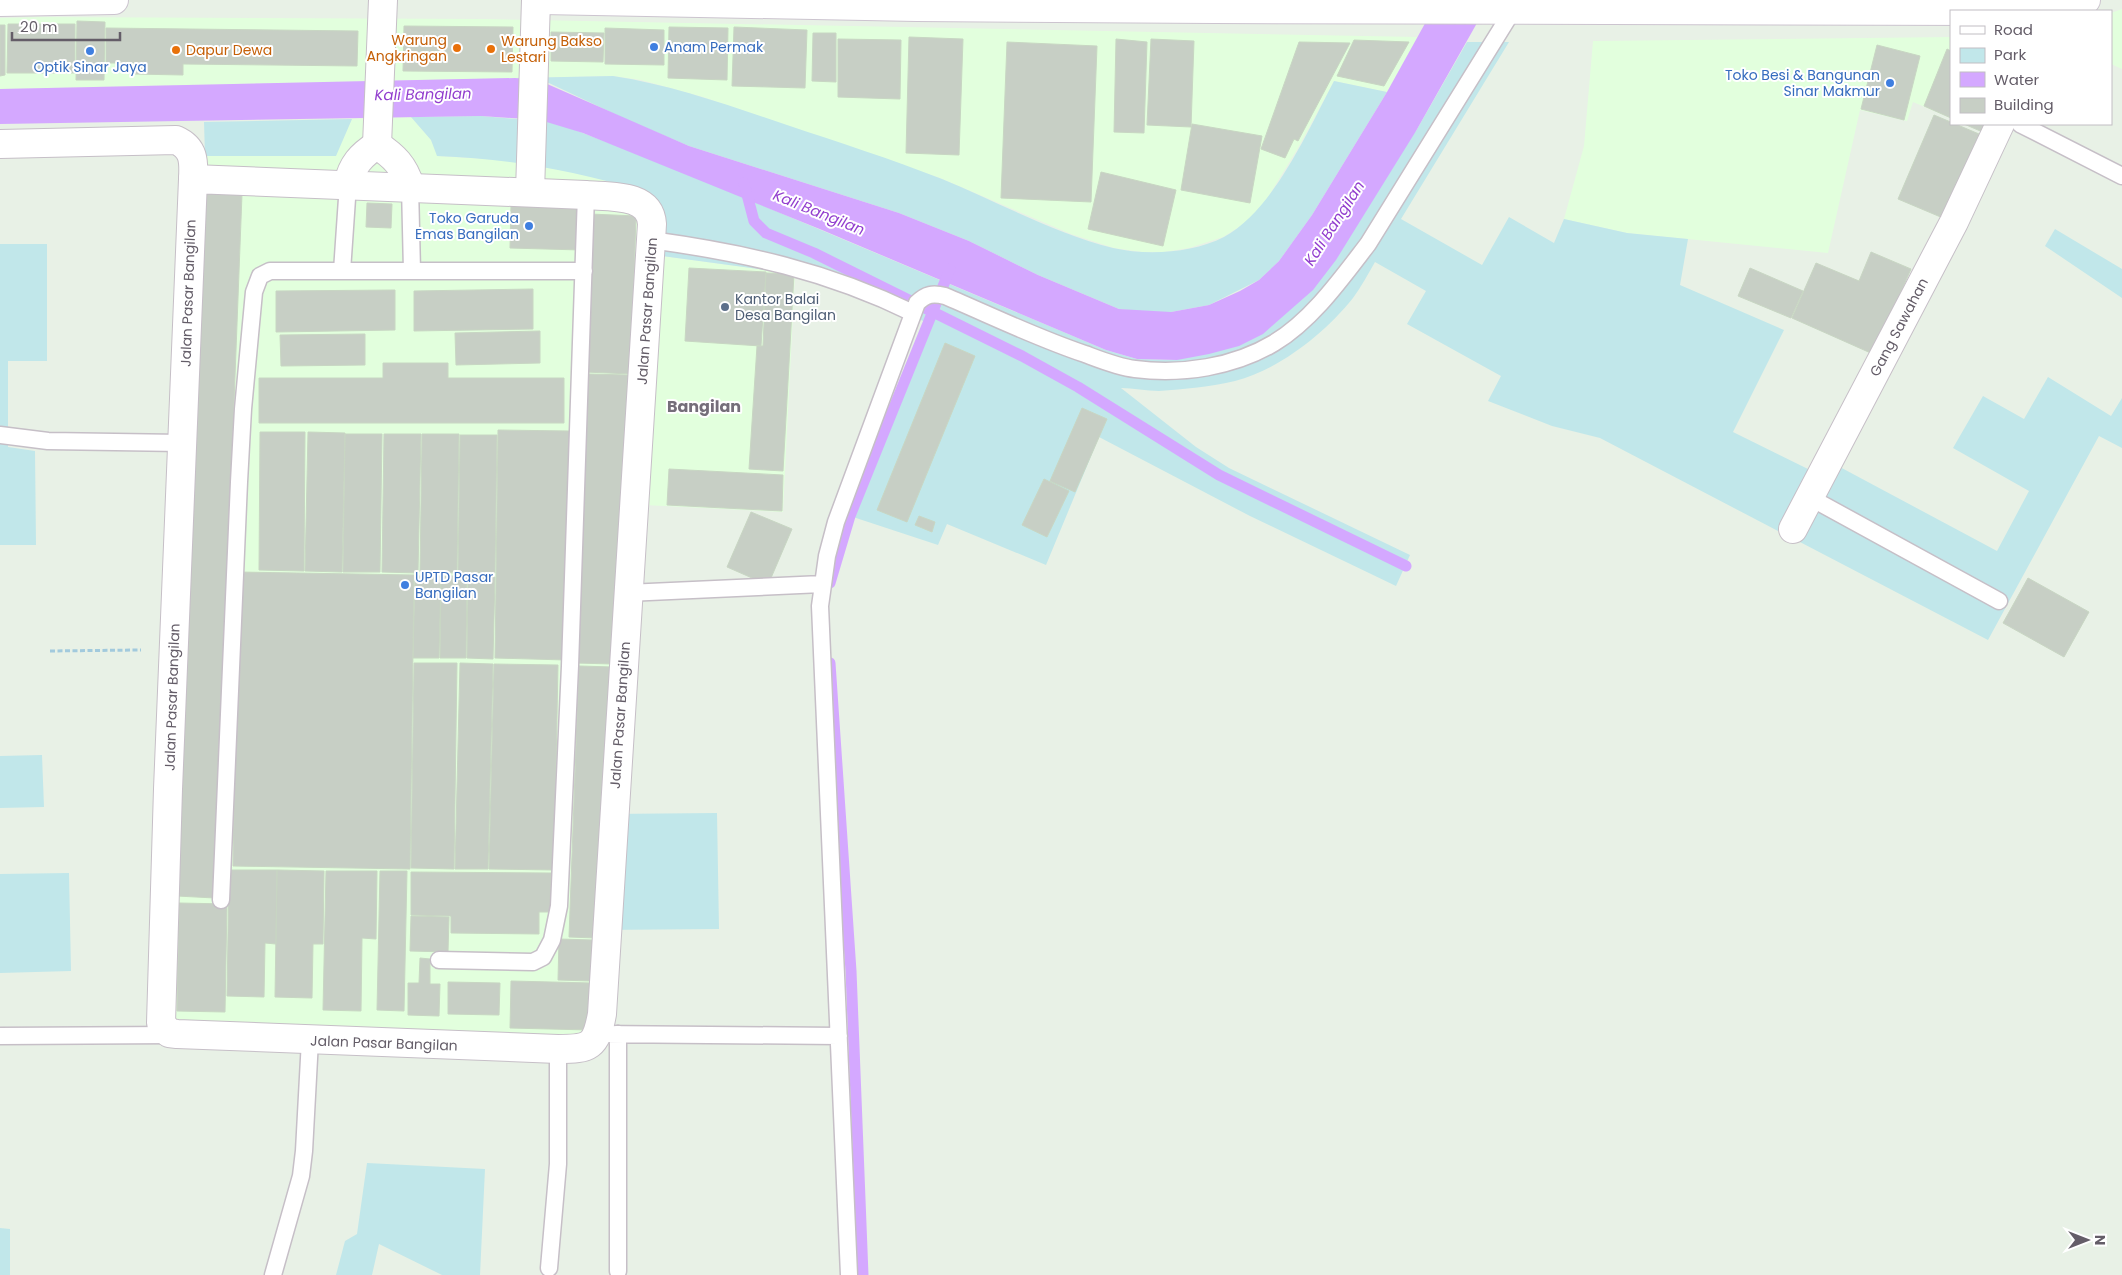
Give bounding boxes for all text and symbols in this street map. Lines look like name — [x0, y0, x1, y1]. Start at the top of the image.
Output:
scale bar — [12, 10, 120, 42]
legend — [1950, 10, 2112, 125]
text: 20 m — [20, 16, 58, 37]
text: Road — [1994, 19, 2033, 40]
place label: Warung Angkringan — [366, 30, 447, 66]
place label: Warung Bakso Lestari — [501, 31, 602, 67]
place label: Anam Permak — [664, 37, 764, 57]
place label: Dapur Dewa — [186, 40, 272, 60]
marker: Anam Permak — [648, 41, 660, 53]
marker: Warung Angkringan — [451, 42, 463, 54]
marker: Warung Bakso Lestari — [485, 43, 497, 55]
marker: Dapur Dewa — [170, 44, 182, 56]
text: Park — [1994, 44, 2026, 65]
marker: Optik Sinar Jaya — [84, 45, 96, 57]
place label: Optik Sinar Jaya — [33, 57, 147, 77]
place label: Toko Besi & Bangunan Sinar Makmur — [1725, 65, 1880, 101]
text: Water — [1994, 69, 2040, 90]
marker: Toko Besi & Bangunan Sinar Makmur — [1884, 77, 1896, 89]
water label: Kali Bangilan — [374, 83, 472, 105]
text: Building — [1994, 94, 2054, 115]
water label: Kali Bangilan — [1299, 177, 1369, 269]
water label: Kali Bangilan — [770, 184, 868, 240]
place label: Toko Garuda Emas Bangilan — [415, 208, 519, 244]
street label: Jalan Pasar Bangilan — [175, 219, 201, 367]
marker: Toko Garuda Emas Bangilan — [523, 220, 535, 232]
street label: Jalan Pasar Bangilan — [632, 237, 662, 385]
street label: Gang Sawahan — [1865, 274, 1933, 380]
place label: Kantor Balai Desa Bangilan — [735, 289, 836, 325]
marker: Kantor Balai Desa Bangilan — [719, 301, 731, 313]
district label: Bangilan — [667, 395, 741, 418]
place label: UPTD Pasar Bangilan — [415, 567, 493, 603]
marker: UPTD Pasar Bangilan — [399, 579, 411, 591]
street label: Jalan Pasar Bangilan — [159, 623, 185, 771]
street label: Jalan Pasar Bangilan — [605, 641, 635, 789]
street label: Jalan Pasar Bangilan — [310, 1030, 458, 1056]
north arrow — [2062, 1215, 2112, 1265]
text: N — [2090, 1235, 2110, 1245]

